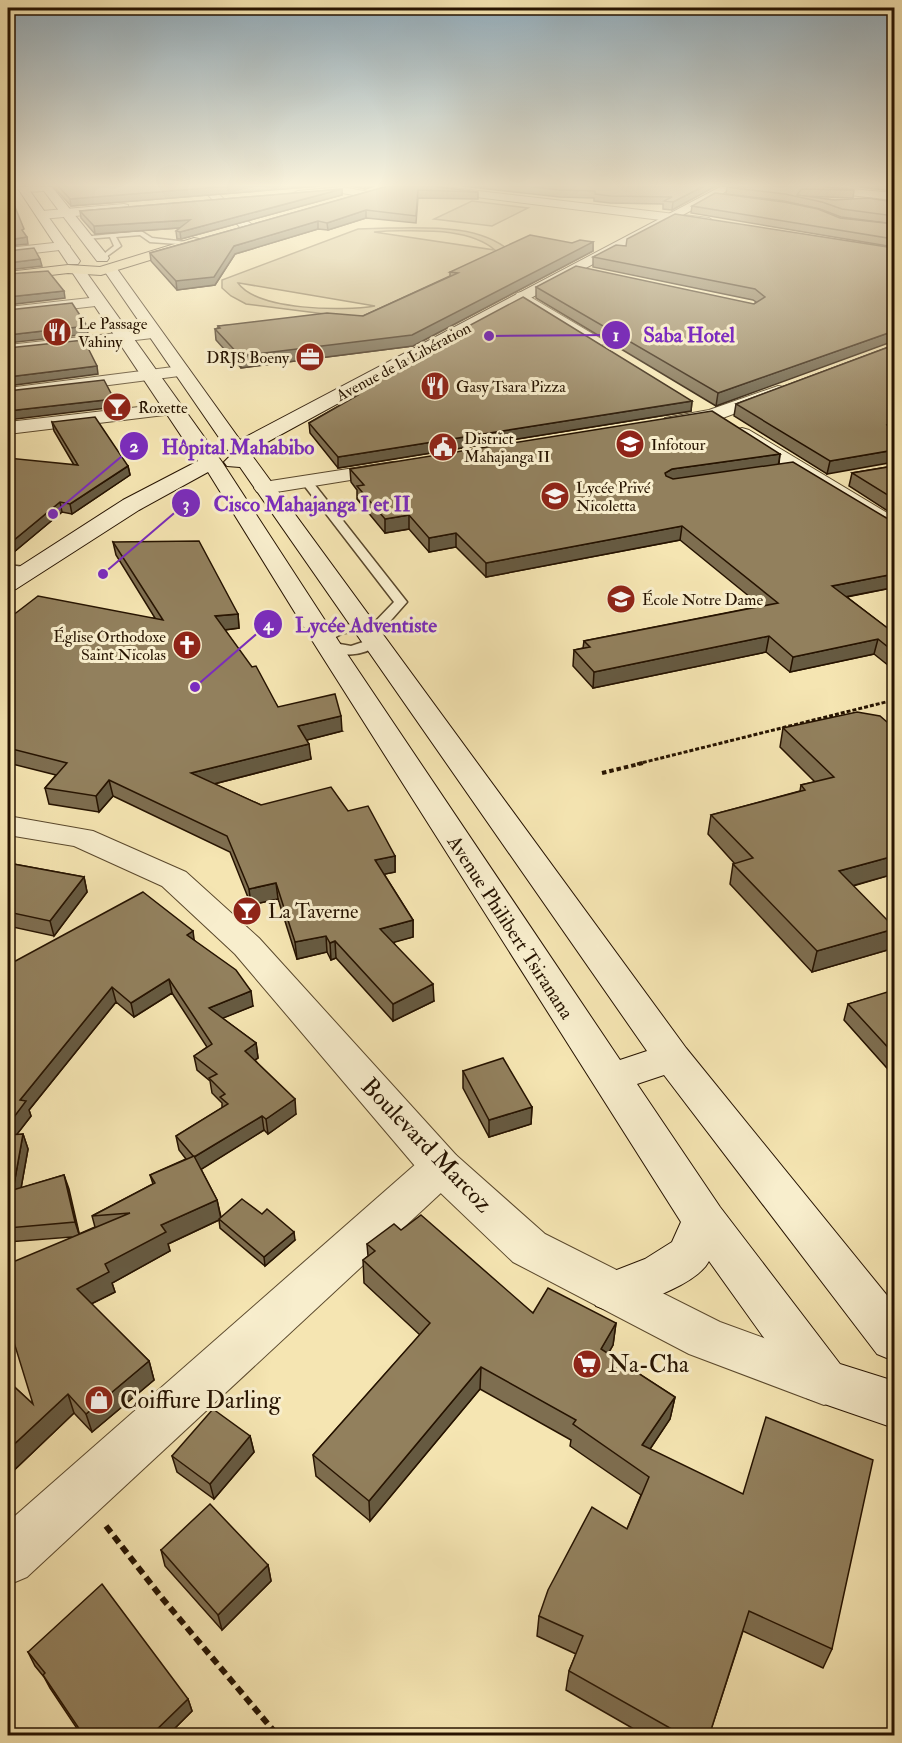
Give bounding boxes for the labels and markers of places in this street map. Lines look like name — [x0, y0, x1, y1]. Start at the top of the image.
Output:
place label: Le Passage Vahiny — [78, 314, 148, 352]
callout: Saba Hotel — [601, 315, 747, 354]
restaurant icon: Le Passage Vahiny — [41, 316, 73, 348]
office icon: DRJS Boeny — [294, 341, 326, 373]
place label: DRJS Boeny — [206, 348, 290, 369]
restaurant icon: Gasy Tsara Pizza — [419, 370, 451, 402]
place label: Gasy Tsara Pizza — [456, 377, 566, 397]
bar icon: Roxette — [101, 391, 133, 423]
place label: Roxette — [138, 398, 188, 418]
callout: Hôpital Mahabibo — [119, 427, 326, 466]
school or university icon: Infotour — [614, 428, 646, 460]
place label: District Mahajanga II — [464, 429, 550, 467]
public building icon: District Mahajanga II — [427, 431, 459, 463]
place label: Infotour — [651, 435, 706, 455]
place label: Lycée Privé Nicoletta — [576, 478, 651, 516]
school or university icon: Lycée Privé Nicoletta — [539, 480, 571, 512]
callout: Cisco Mahajanga I et II — [171, 484, 422, 523]
school or university icon: École Notre Dame — [605, 583, 637, 615]
place label: École Notre Dame — [642, 589, 763, 610]
callout: Lycée Adventiste — [253, 605, 449, 644]
place label: Église Orthodoxe Saint Nicolas — [53, 626, 166, 665]
church icon: Église Orthodoxe Saint Nicolas — [171, 629, 203, 661]
bar icon: La Taverne — [231, 895, 263, 927]
place label: La Taverne — [268, 899, 358, 924]
supermarket icon: Na-Cha — [571, 1348, 603, 1380]
place label: Na-Cha — [608, 1349, 690, 1380]
shop icon: Coiffure Darling — [83, 1384, 115, 1416]
place label: Coiffure Darling — [120, 1385, 282, 1416]

